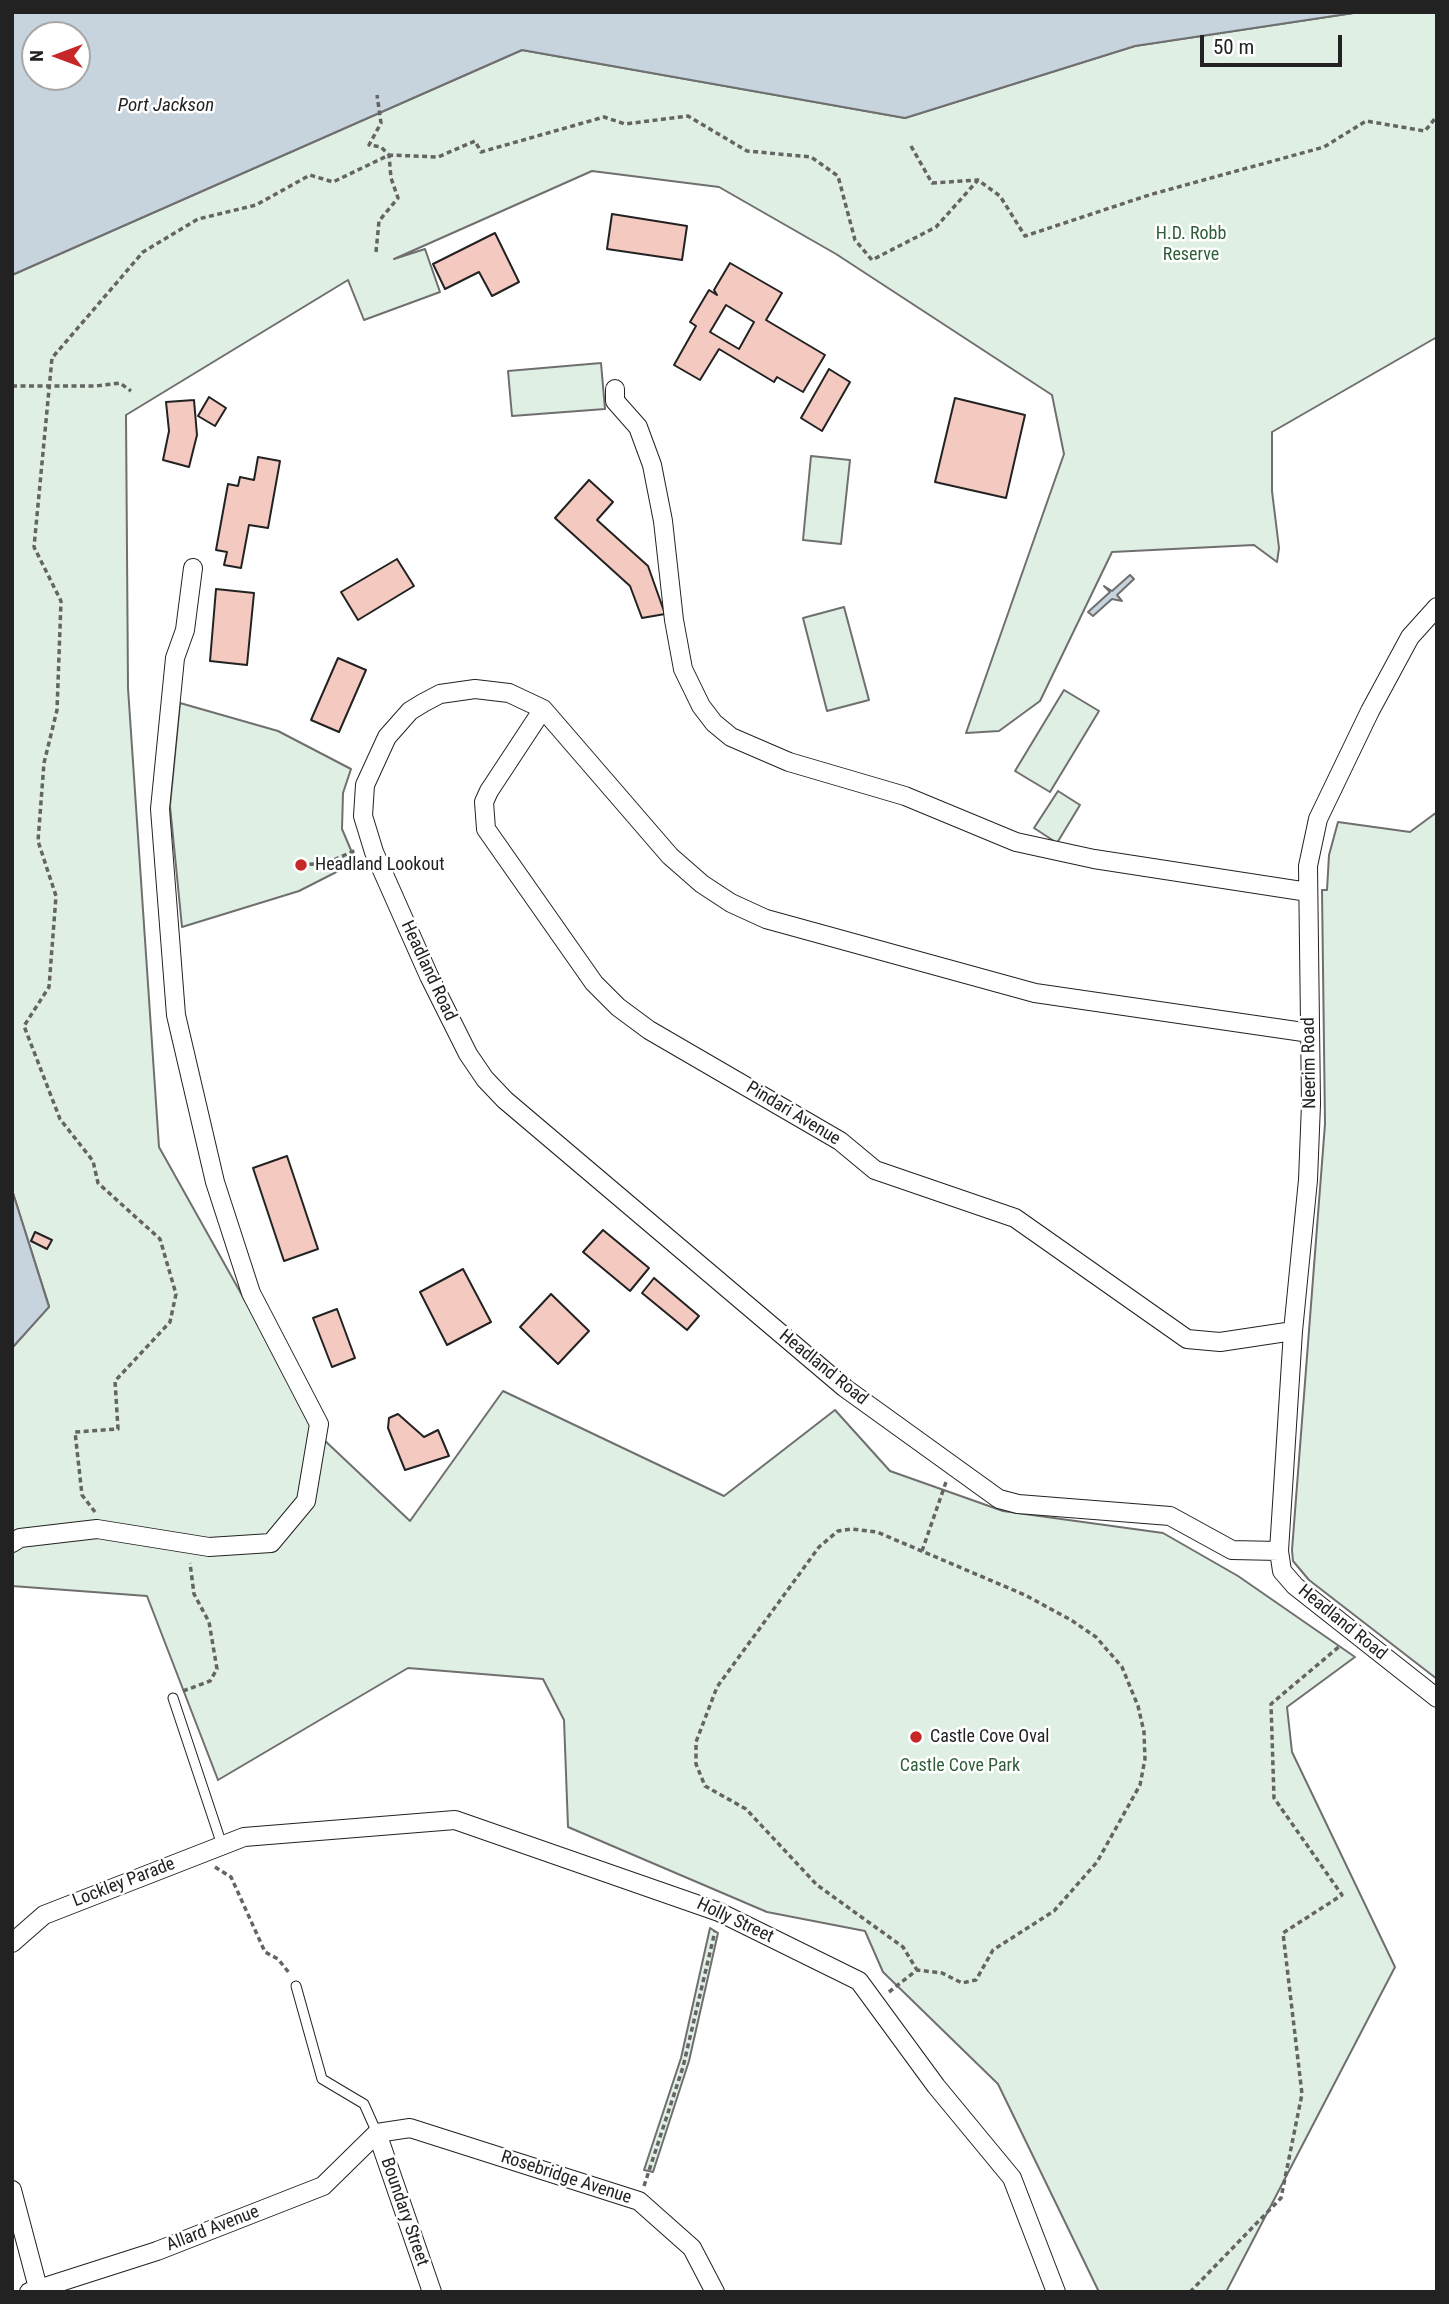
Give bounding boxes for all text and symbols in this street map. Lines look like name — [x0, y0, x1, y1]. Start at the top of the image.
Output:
north arrow — [21, 21, 91, 91]
scale bar — [1204, 21, 1346, 65]
text: 50 m — [1213, 35, 1254, 59]
text: N — [25, 50, 48, 62]
water label: Port Jackson — [118, 95, 214, 117]
park label: H.D. Robb Reserve — [1156, 223, 1226, 266]
place label: Headland Lookout — [315, 854, 444, 876]
marker: Headland Lookout — [293, 857, 309, 873]
street label: Headland Road — [395, 918, 461, 1024]
street label: Neerim Road — [1298, 1017, 1322, 1109]
street label: Pindari Avenue — [742, 1077, 844, 1151]
street label: Headland Road — [774, 1326, 872, 1410]
street label: Headland Road — [1293, 1581, 1391, 1665]
place label: Castle Cove Oval — [930, 1726, 1049, 1748]
marker: Castle Cove Oval — [908, 1729, 924, 1745]
park label: Castle Cove Park — [900, 1755, 1020, 1777]
street label: Lockley Parade — [70, 1854, 178, 1912]
street label: Holly Street — [693, 1894, 777, 1948]
street label: Rosebridge Avenue — [498, 2147, 634, 2209]
street label: Boundary Street — [375, 2155, 433, 2269]
street label: Allard Avenue — [164, 2201, 262, 2257]

